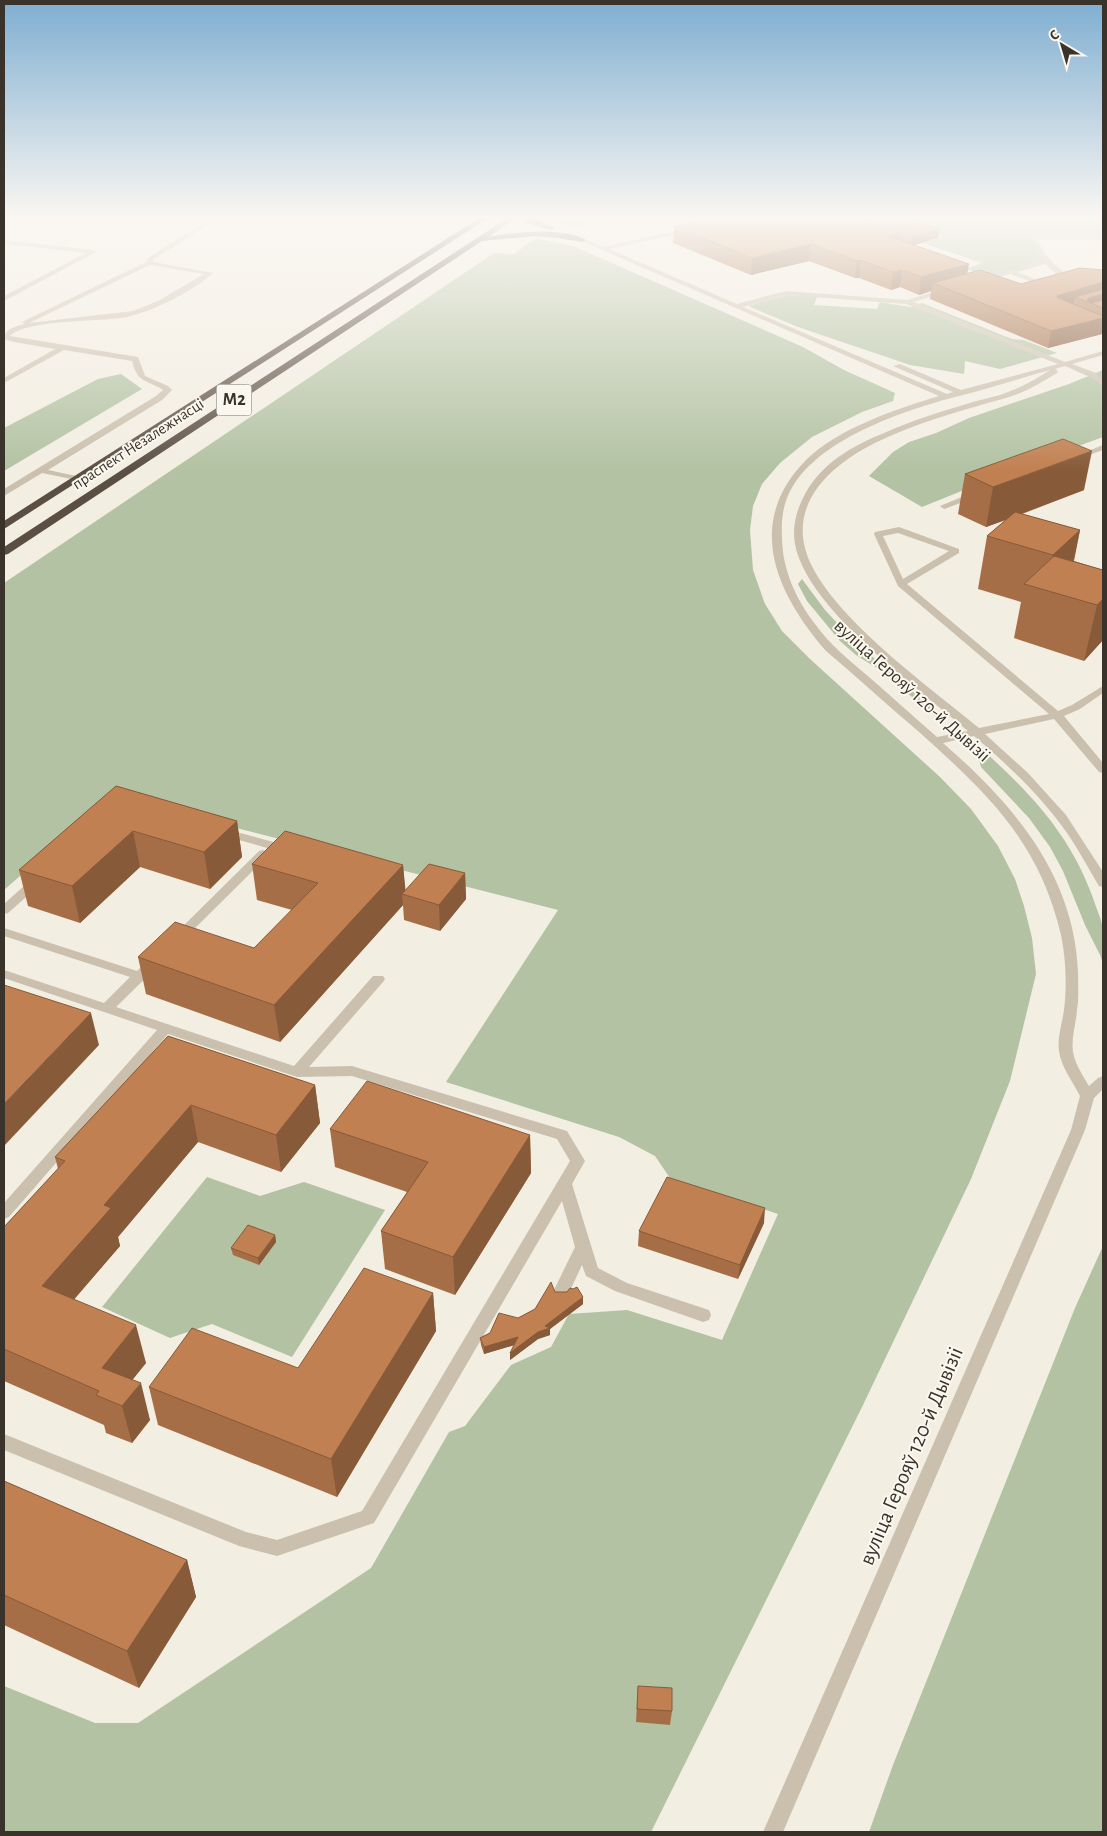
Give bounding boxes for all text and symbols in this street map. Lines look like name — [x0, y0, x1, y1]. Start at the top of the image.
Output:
north arrow — [1037, 20, 1087, 70]
text: С — [1047, 27, 1062, 43]
road number: М2 — [216, 384, 252, 416]
street label: праспект Незалежнасці — [69, 396, 207, 492]
street label: вуліца Герояў 120-й Дывізіі — [830, 616, 994, 766]
street label: вуліца Герояў 120-й Дывізіі — [855, 1344, 967, 1568]

